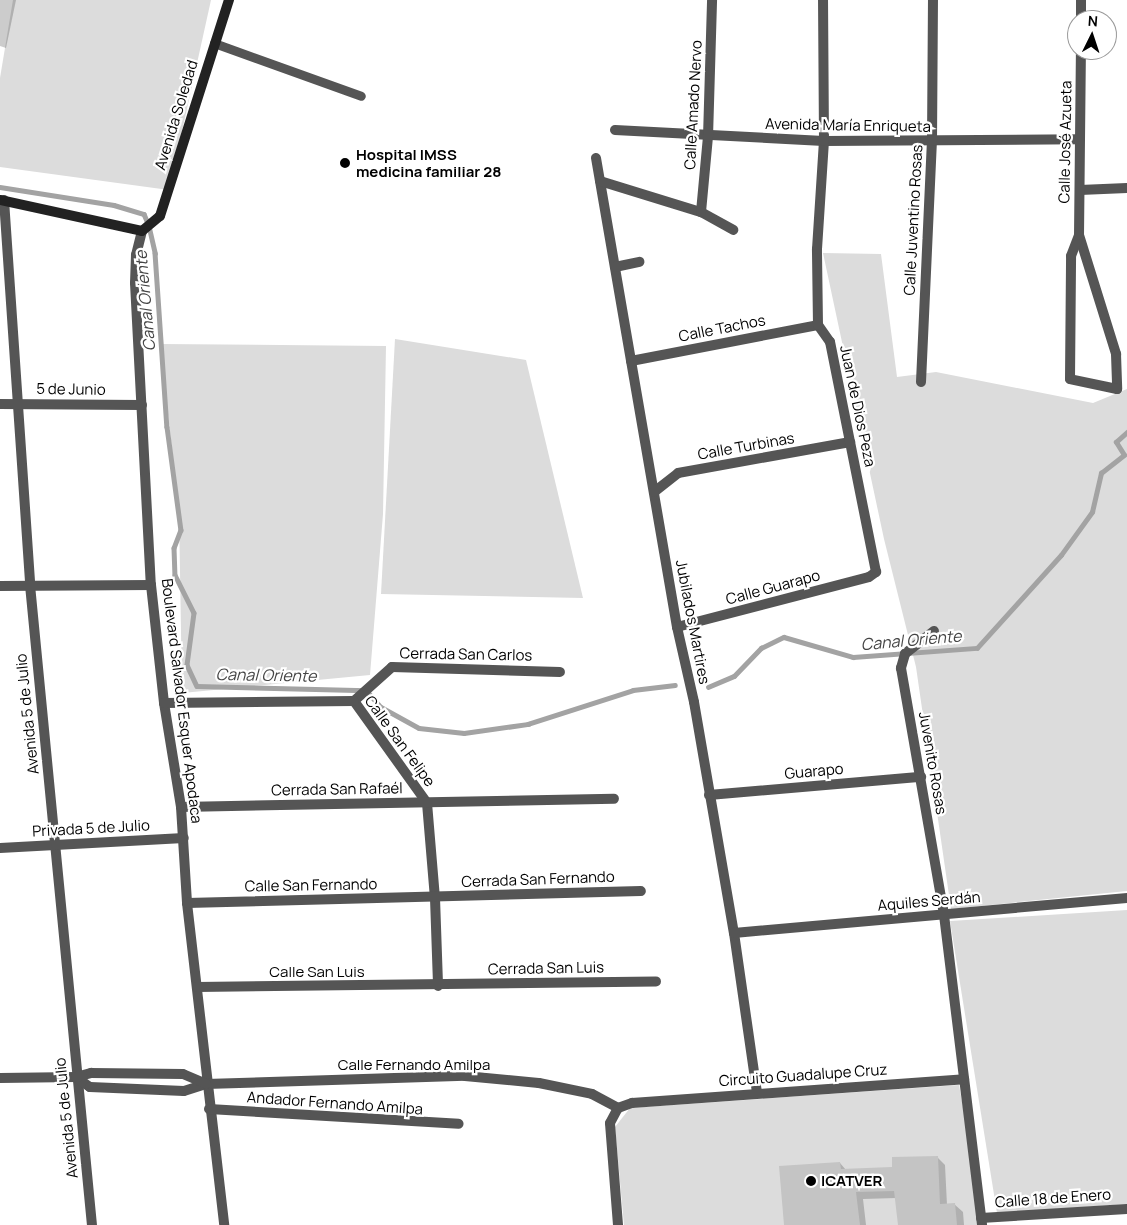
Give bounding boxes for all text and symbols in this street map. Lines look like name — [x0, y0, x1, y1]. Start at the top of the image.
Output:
north arrow — [1067, 10, 1117, 60]
text: N — [1087, 11, 1099, 30]
street label: Calle Amado Nervo — [681, 40, 705, 170]
street label: Avenida Soledad — [151, 58, 201, 172]
street label: Calle José Azueta — [1055, 81, 1075, 203]
street label: Avenida María Enriqueta — [765, 115, 931, 135]
street label: Calle Juventino Rosas — [900, 144, 926, 296]
place label: Hospital IMSS medicina familiar 28 — [356, 145, 501, 180]
marker: Hospital IMSS medicina familiar 28 — [338, 156, 352, 170]
water label: Canal Oriente — [131, 250, 159, 352]
street label: Calle Tachos — [677, 311, 767, 345]
street label: Juan de Dios Peza — [836, 344, 880, 468]
street label: 5 de Junio — [36, 379, 106, 399]
street label: Calle Turbinas — [696, 429, 796, 463]
street label: Jubilados Martires — [672, 558, 714, 686]
street label: Calle Guarapo — [724, 566, 822, 608]
street label: Boulevard Salvador Esquer Apodaca — [158, 577, 206, 825]
water label: Canal Oriente — [860, 626, 962, 654]
street label: Cerrada San Carlos — [400, 644, 532, 664]
street label: Avenida 5 de Julio — [12, 653, 42, 775]
water label: Canal Oriente — [215, 665, 317, 685]
street label: Calle San Felipe — [361, 692, 439, 790]
street label: Juvenito Rosas — [915, 710, 951, 816]
street label: Guarapo — [784, 759, 844, 783]
street label: Cerrada San Rafaél — [271, 779, 403, 799]
street label: Privada 5 de Julio — [32, 816, 150, 840]
street label: Cerrada San Fernando — [461, 867, 615, 891]
street label: Calle San Fernando — [245, 875, 377, 895]
street label: Aquiles Serdán — [877, 888, 981, 914]
street label: Cerrada San Luis — [488, 958, 604, 978]
street label: Calle San Luis — [269, 963, 365, 981]
street label: Calle Fernando Amilpa — [338, 1056, 490, 1074]
street label: Avenida 5 de Julio — [51, 1057, 81, 1179]
street label: Circuito Guadalupe Cruz — [718, 1060, 888, 1090]
street label: Andador Fernando Amilpa — [246, 1088, 424, 1118]
place label: ICATVER — [821, 1172, 883, 1190]
marker: ICATVER — [805, 1175, 817, 1187]
street label: Calle 18 de Enero — [994, 1185, 1112, 1211]

